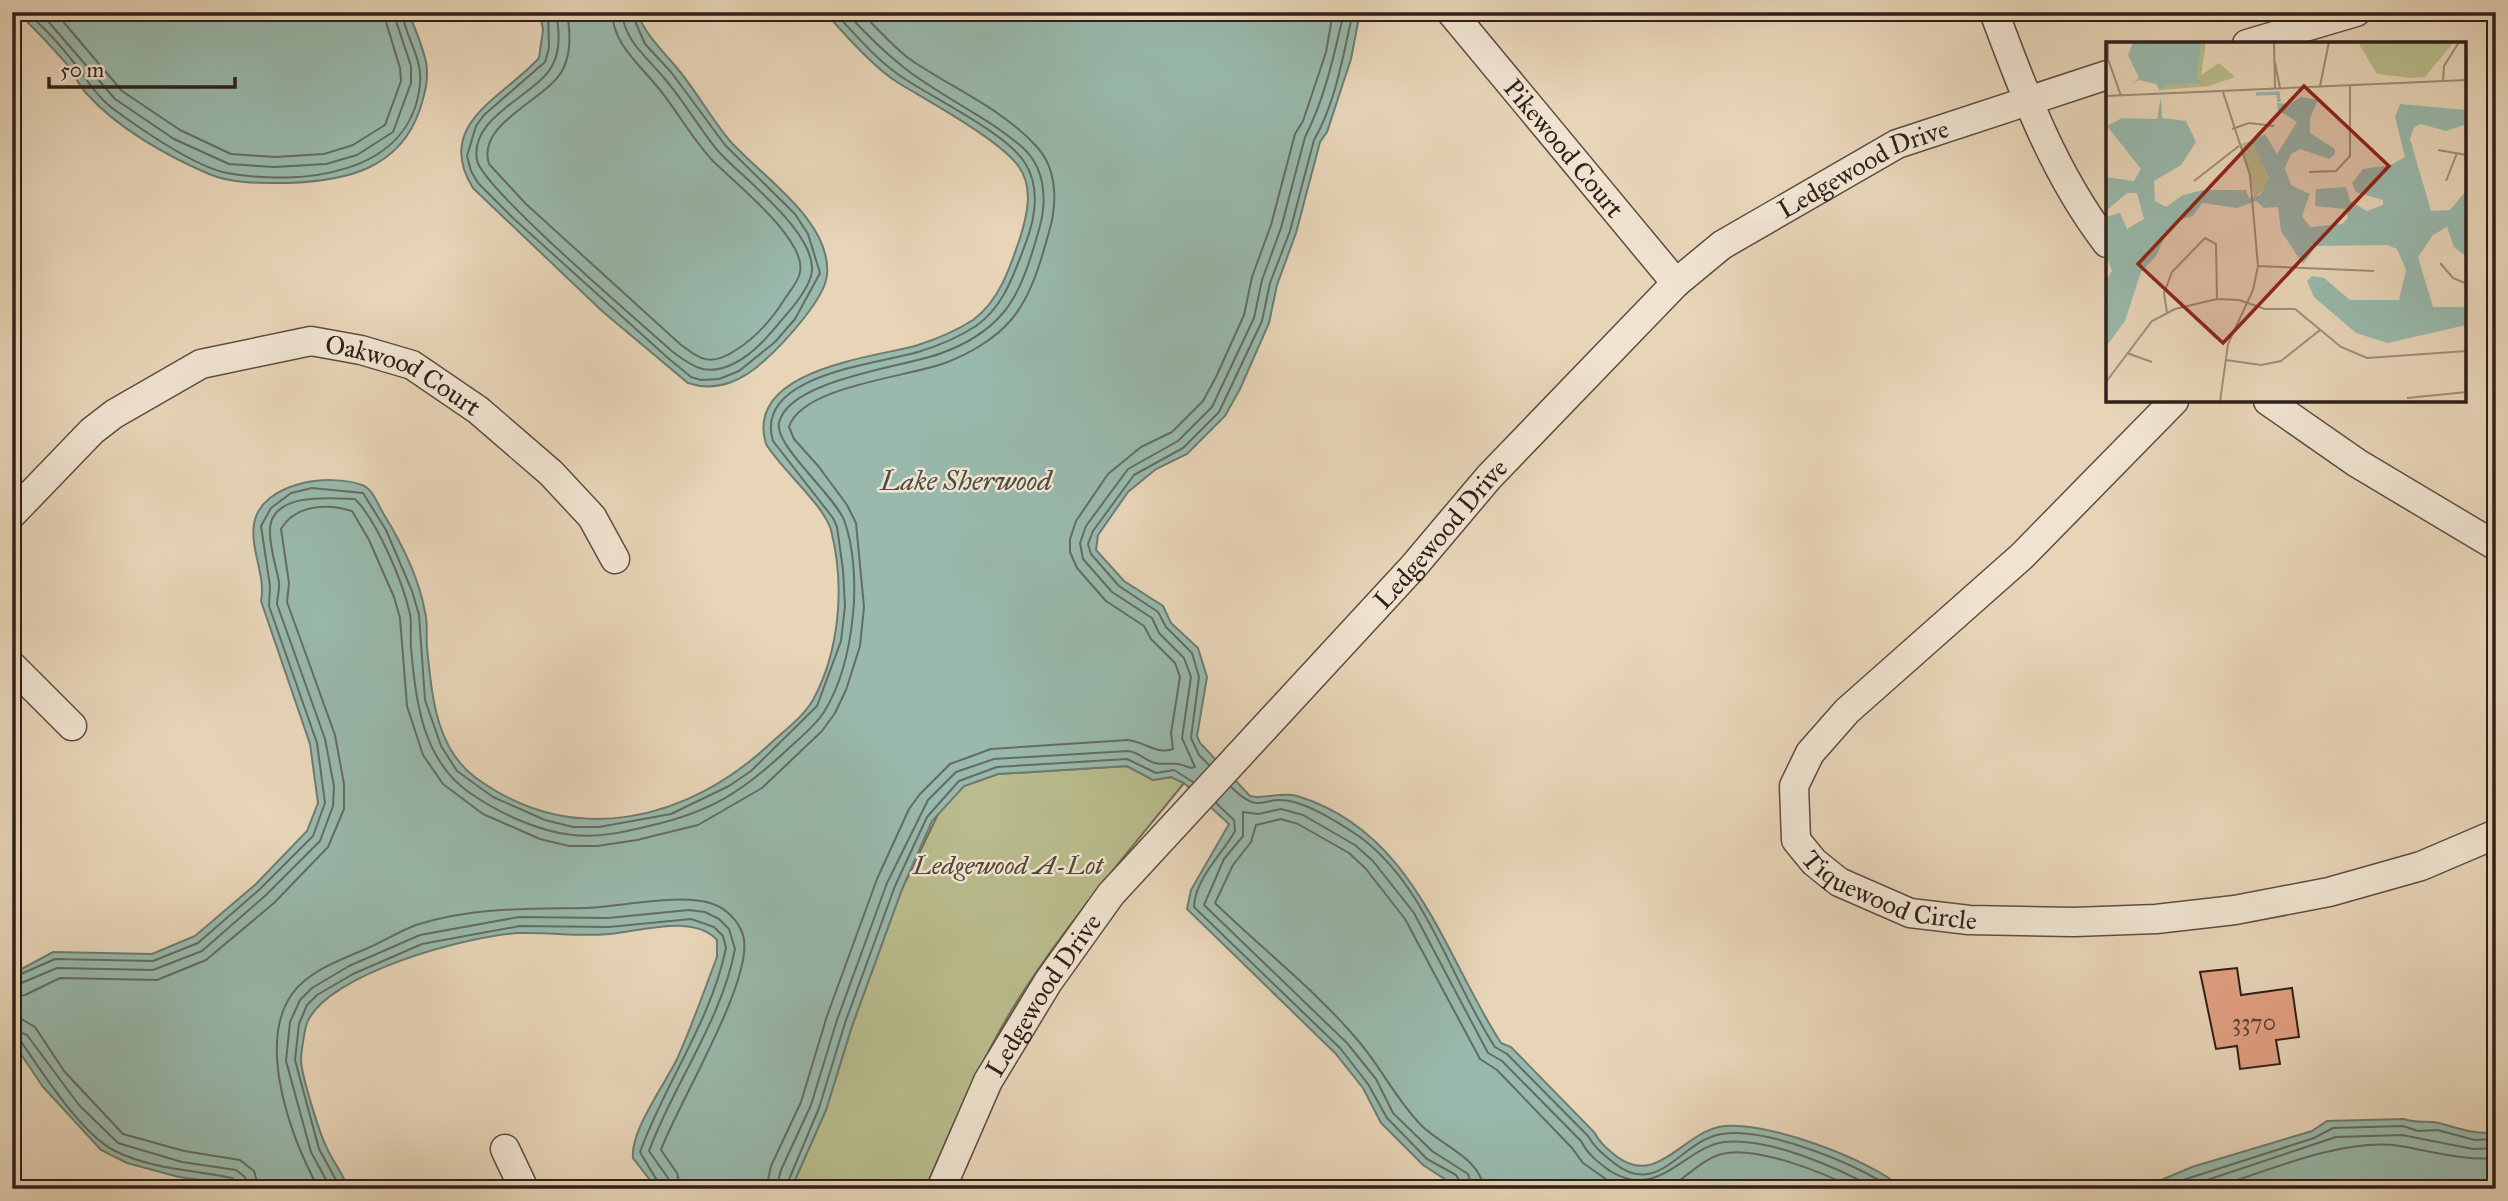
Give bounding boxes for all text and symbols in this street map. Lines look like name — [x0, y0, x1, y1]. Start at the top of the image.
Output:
inset map — [2106, 42, 2466, 402]
scale bar — [49, 46, 234, 90]
text: 50 m — [60, 57, 105, 83]
street label: Pikewood Court — [1497, 72, 1631, 224]
street label: Ledgewood Drive — [1772, 112, 1953, 225]
street label: Oakwood Court — [323, 328, 487, 423]
street label: Ledgewood Drive — [1367, 452, 1514, 615]
water label: Lake Sherwood — [878, 463, 1054, 498]
street label: Tiquewood Circle — [1795, 844, 1977, 936]
park label: Ledgewood A-Lot — [912, 849, 1105, 881]
street label: Ledgewood Drive — [978, 907, 1108, 1082]
house number: 3370 — [2232, 1008, 2276, 1036]

